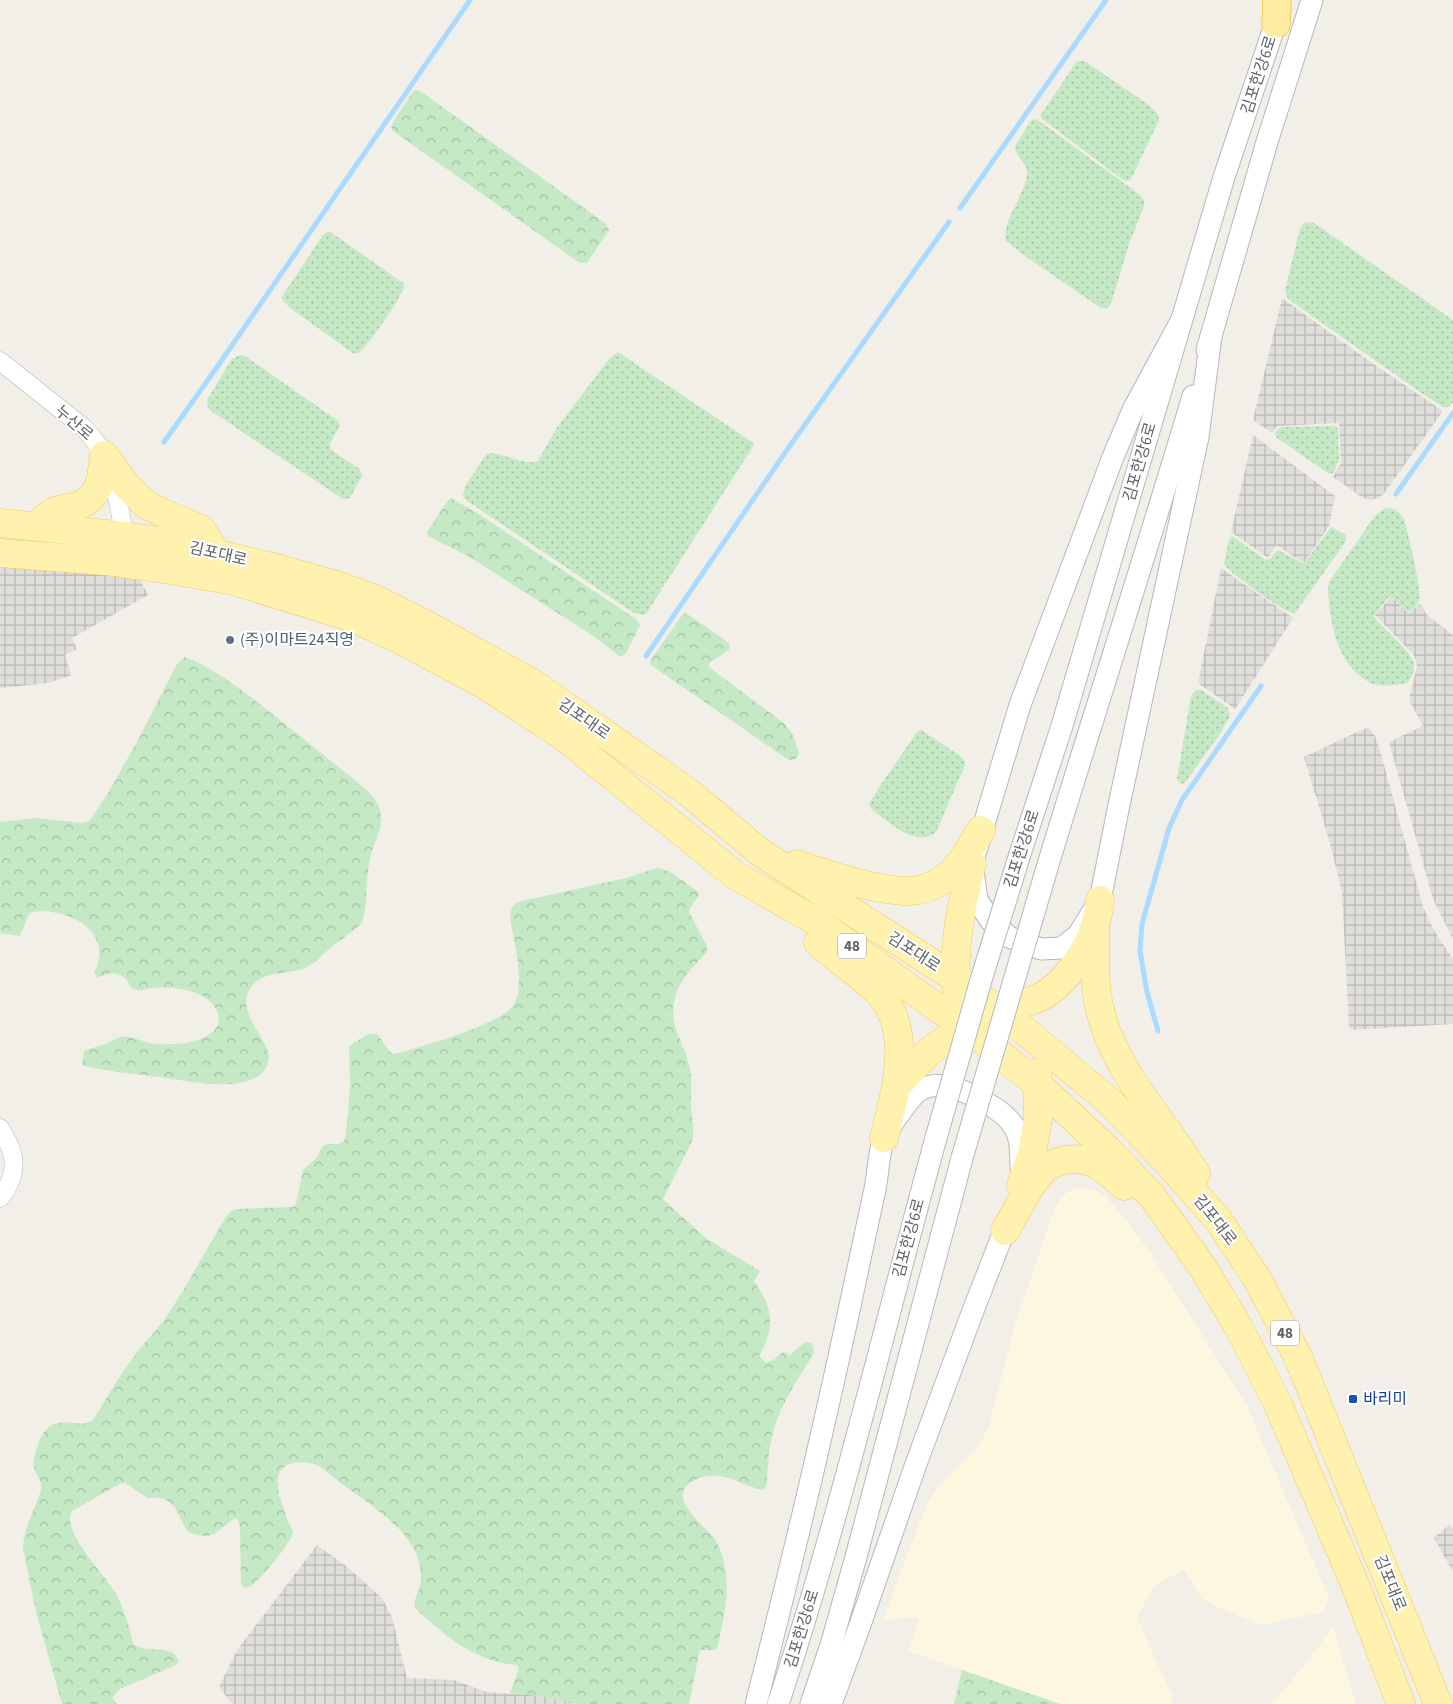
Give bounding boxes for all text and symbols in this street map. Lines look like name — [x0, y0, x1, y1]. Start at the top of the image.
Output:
street label: 김포한강6로 — [1236, 33, 1282, 117]
street label: 누산로 — [50, 400, 98, 446]
street label: 김포한강6로 — [1118, 420, 1162, 504]
street label: 김포대로 — [187, 537, 249, 571]
place label: (주)이마트24직영 — [240, 629, 354, 651]
marker: (주)이마트24직영 — [224, 634, 236, 646]
street label: 김포대로 — [554, 693, 615, 745]
street label: 김포한강6로 — [999, 807, 1045, 891]
street label: 김포대로 — [883, 927, 945, 977]
road number: 48 — [838, 934, 866, 958]
street label: 김포대로 — [1188, 1190, 1242, 1250]
street label: 김포한강6로 — [888, 1196, 930, 1280]
road number: 48 — [1271, 1320, 1299, 1346]
place label: 바리미 — [1363, 1388, 1407, 1410]
marker: 바리미 — [1347, 1393, 1359, 1405]
street label: 김포대로 — [1369, 1552, 1411, 1615]
street label: 김포한강6로 — [780, 1587, 825, 1671]

